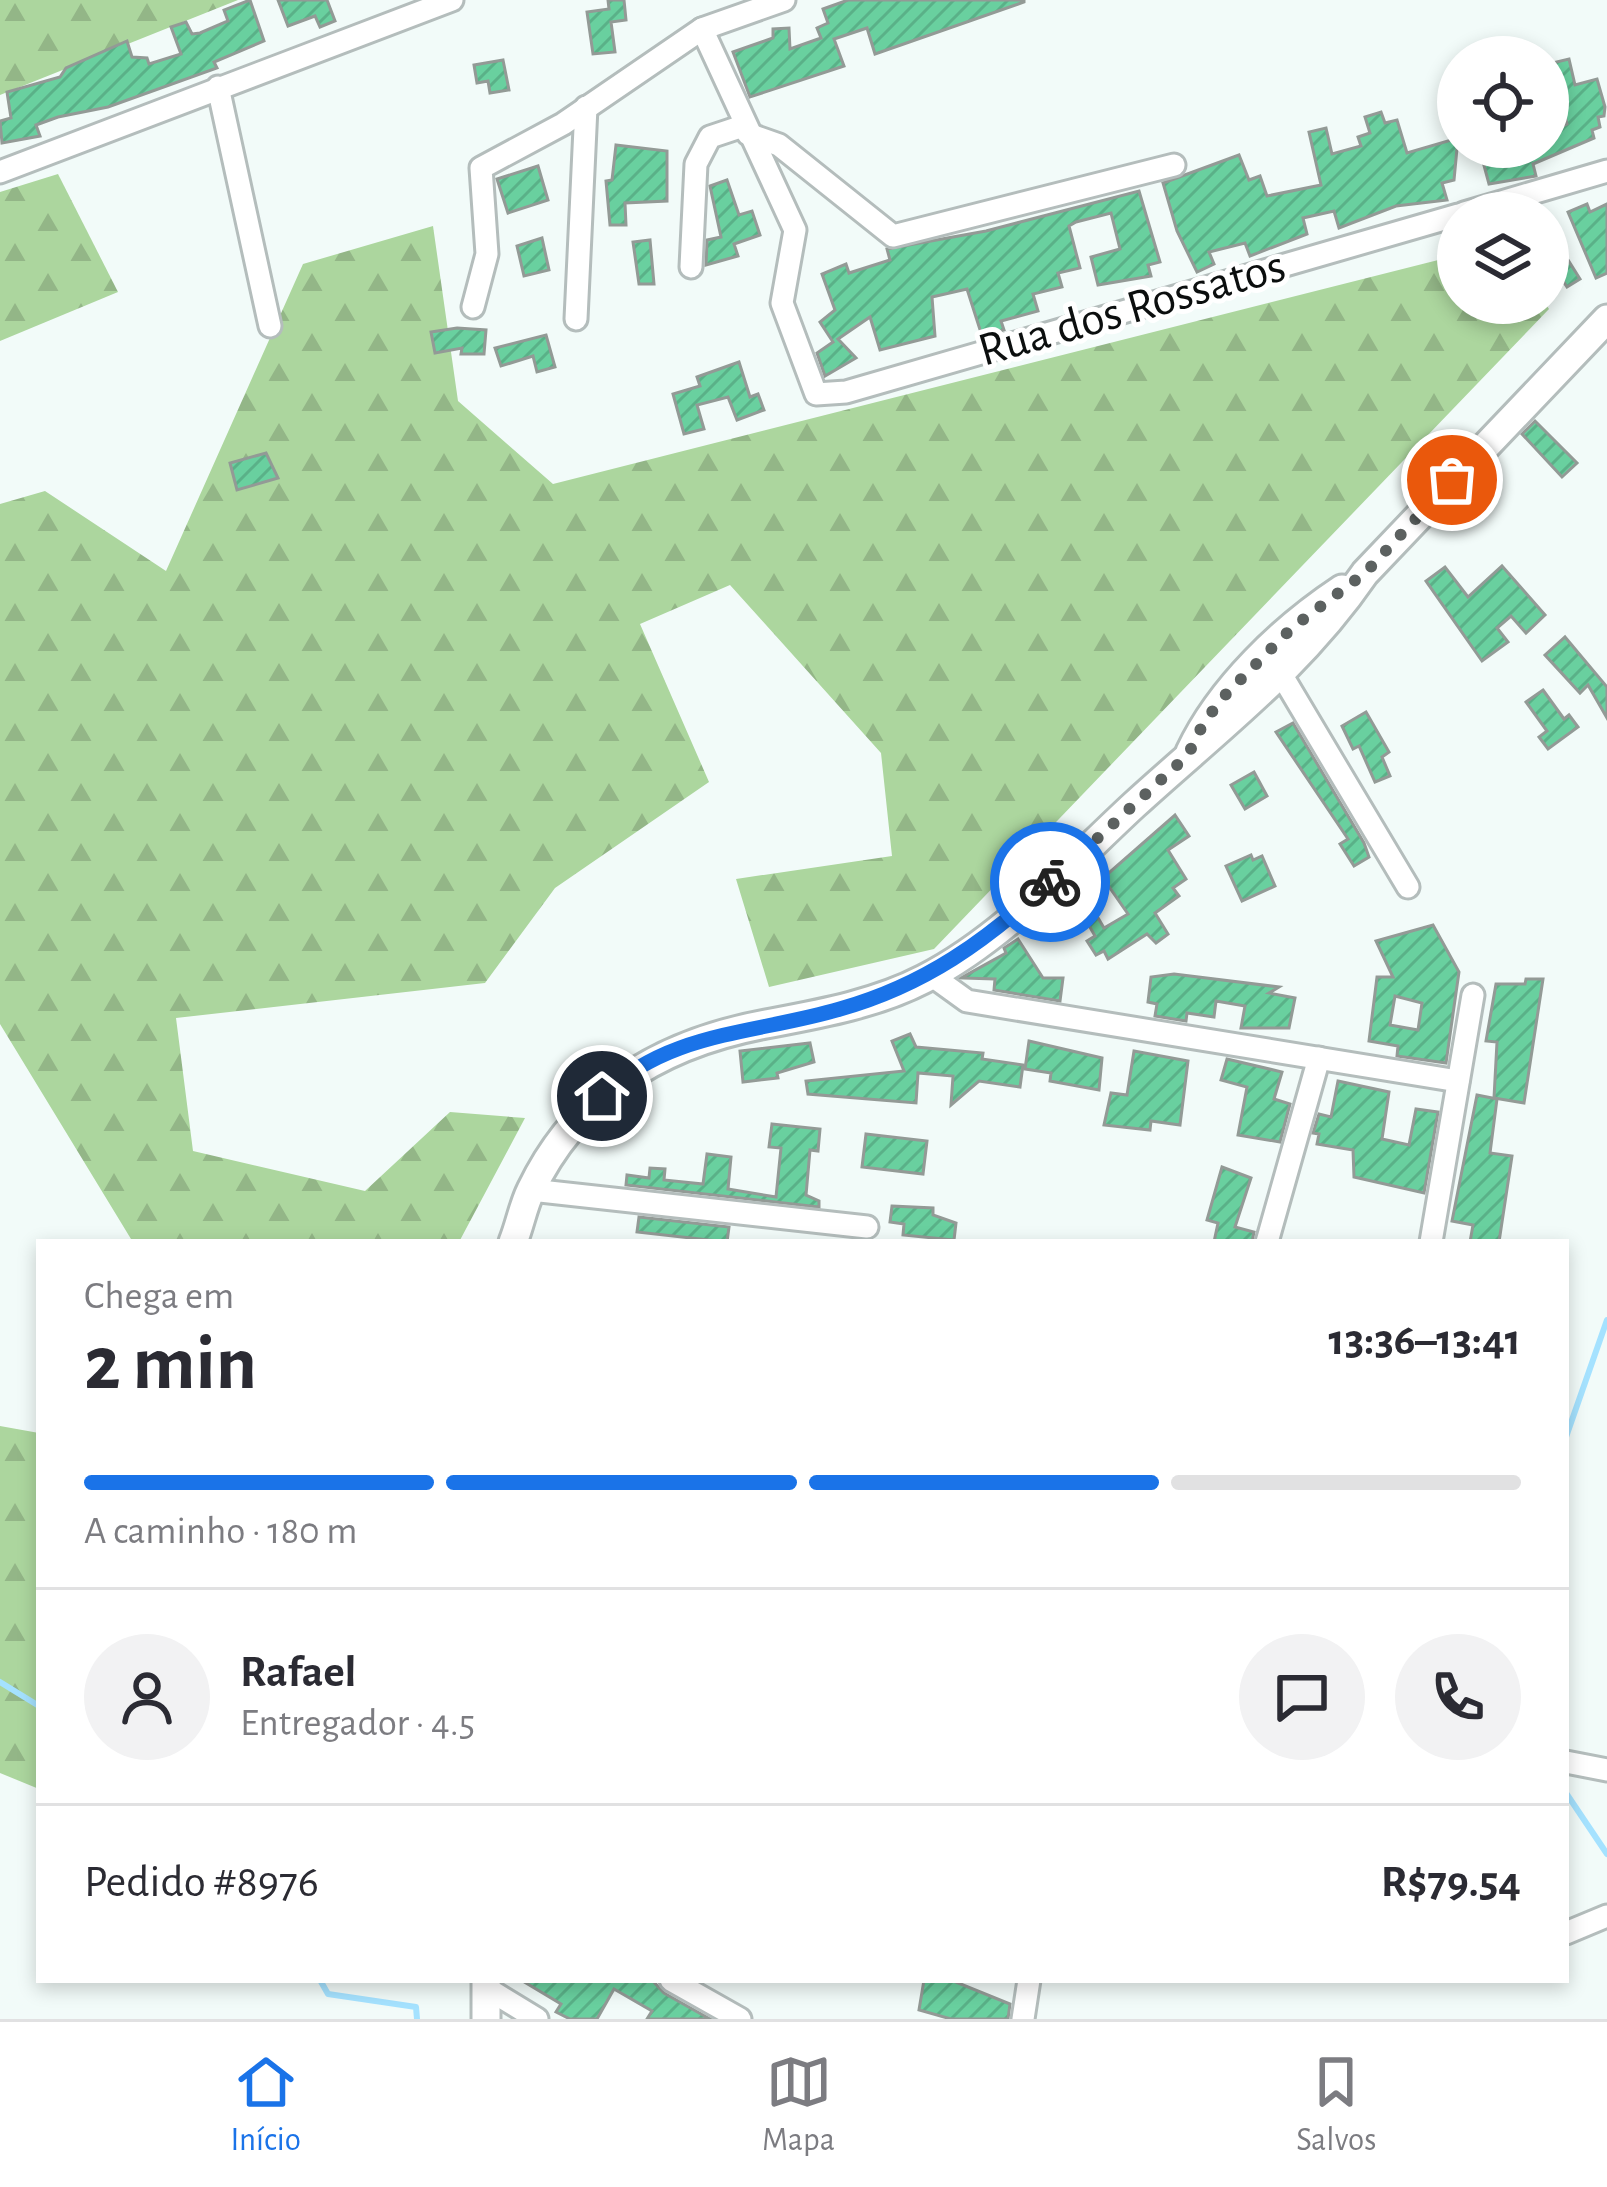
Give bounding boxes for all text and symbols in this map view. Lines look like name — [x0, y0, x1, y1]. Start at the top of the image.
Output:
map controls — [1437, 36, 1569, 324]
button: locate — [1437, 36, 1569, 168]
button: layers — [1437, 192, 1569, 324]
street label: Rua dos Rossatos — [973, 242, 1291, 376]
pin — [1401, 429, 1503, 531]
icon: bag — [1419, 447, 1485, 513]
courier — [990, 822, 1110, 942]
icon: bike — [1017, 849, 1083, 915]
pin — [551, 1045, 653, 1147]
icon: home — [569, 1063, 635, 1129]
text: Chega em — [84, 1277, 234, 1316]
text: 13:36–13:41 — [1328, 1318, 1521, 1363]
text: 2 min — [84, 1326, 257, 1404]
text: A caminho · 180 m — [84, 1512, 357, 1551]
button: person — [84, 1634, 210, 1760]
button: chat — [1239, 1634, 1365, 1760]
button: phone — [1395, 1634, 1521, 1760]
text: Rafael — [240, 1650, 356, 1695]
text: Entregador · 4.5 — [240, 1704, 475, 1743]
text: Pedido #8976 — [84, 1860, 319, 1905]
text: R$79.54 — [1381, 1860, 1521, 1905]
tab: Início — [231, 2049, 301, 2161]
tab: Mapa — [762, 2049, 835, 2161]
tab: Salvos — [1296, 2049, 1376, 2161]

